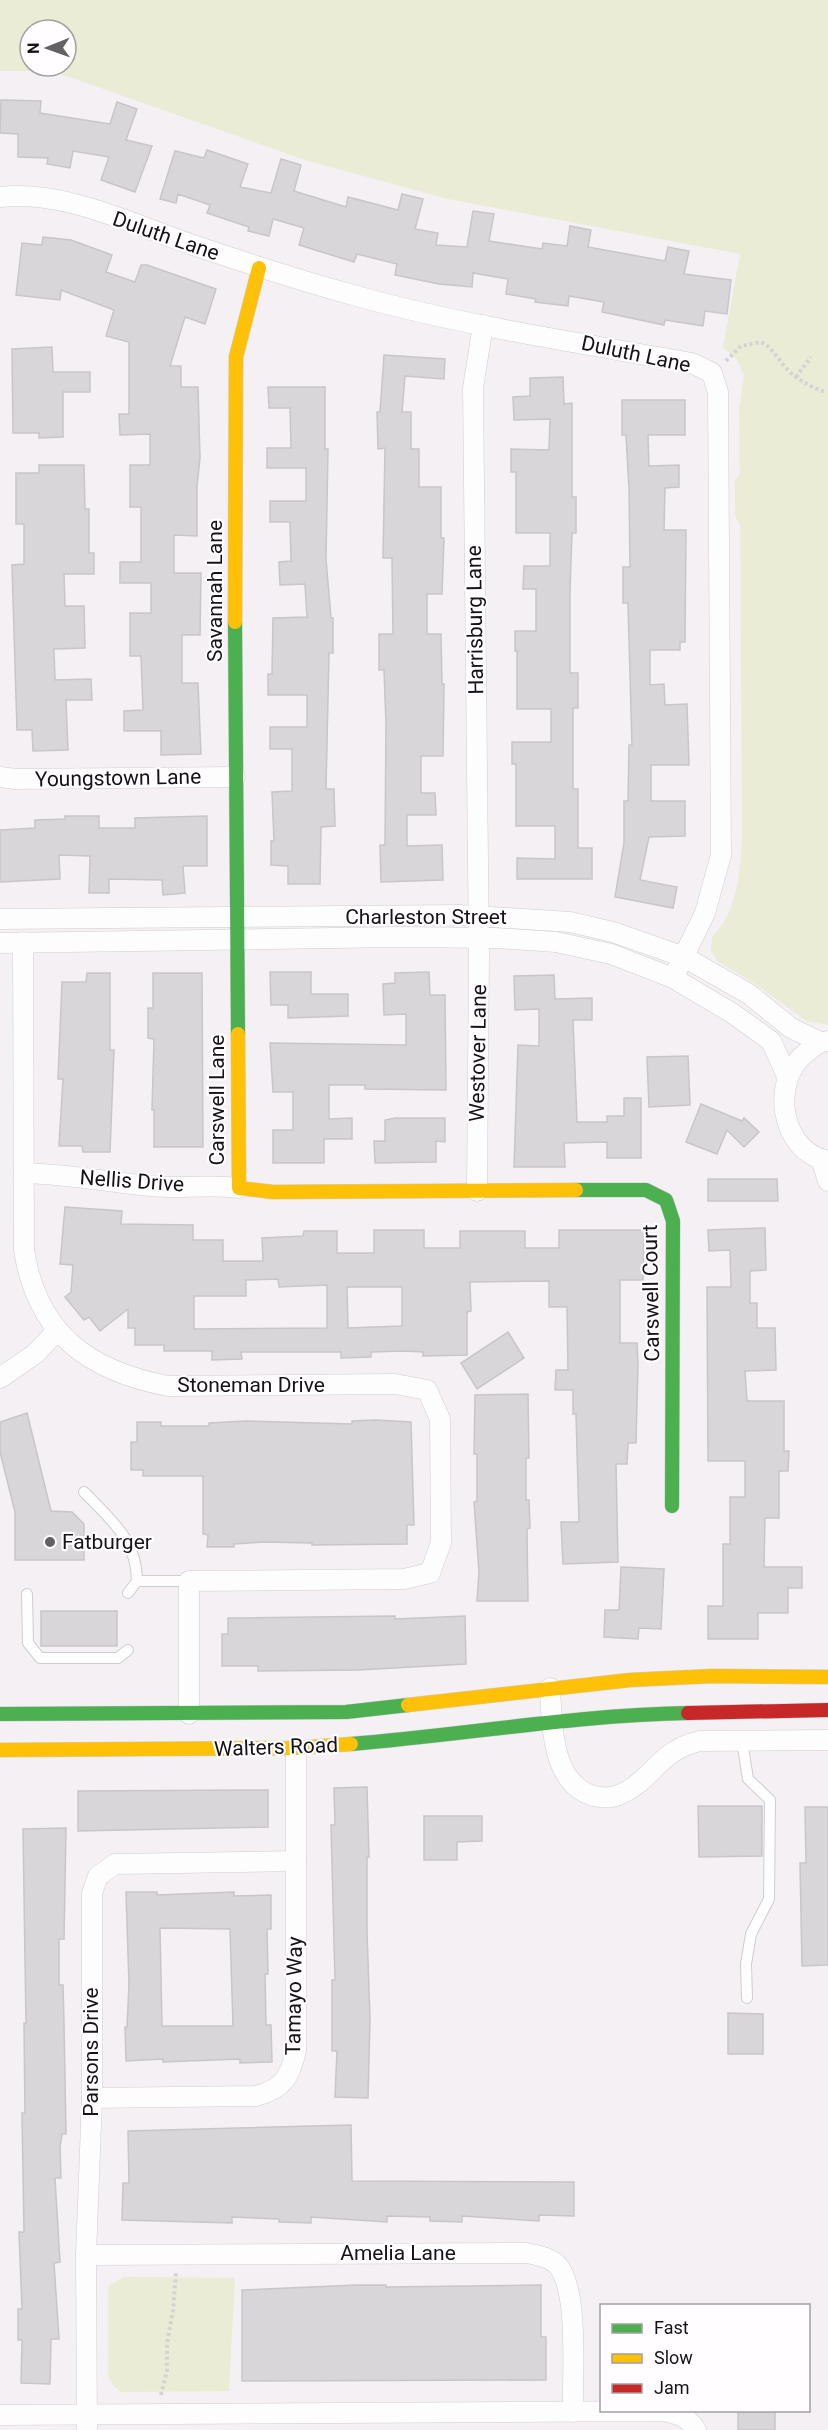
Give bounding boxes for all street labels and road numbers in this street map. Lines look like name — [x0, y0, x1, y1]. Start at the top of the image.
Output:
street label: Duluth Lane — [110, 207, 222, 265]
street label: Duluth Lane — [579, 331, 693, 377]
street label: Savannah Lane — [203, 520, 227, 662]
street label: Harrisburg Lane — [462, 545, 488, 695]
street label: Youngstown Lane — [35, 765, 201, 791]
street label: Charleston Street — [345, 905, 507, 929]
street label: Westover Lane — [465, 984, 491, 1122]
street label: Carswell Lane — [205, 1035, 229, 1165]
street label: Nellis Drive — [79, 1165, 185, 1197]
street label: Carswell Court — [638, 1224, 664, 1362]
street label: Stoneman Drive — [177, 1373, 325, 1397]
street label: Walters Road — [214, 1733, 338, 1761]
street label: Tamayo Way — [281, 1936, 307, 2056]
street label: Parsons Drive — [79, 1987, 103, 2117]
street label: Amelia Lane — [340, 2241, 456, 2265]

